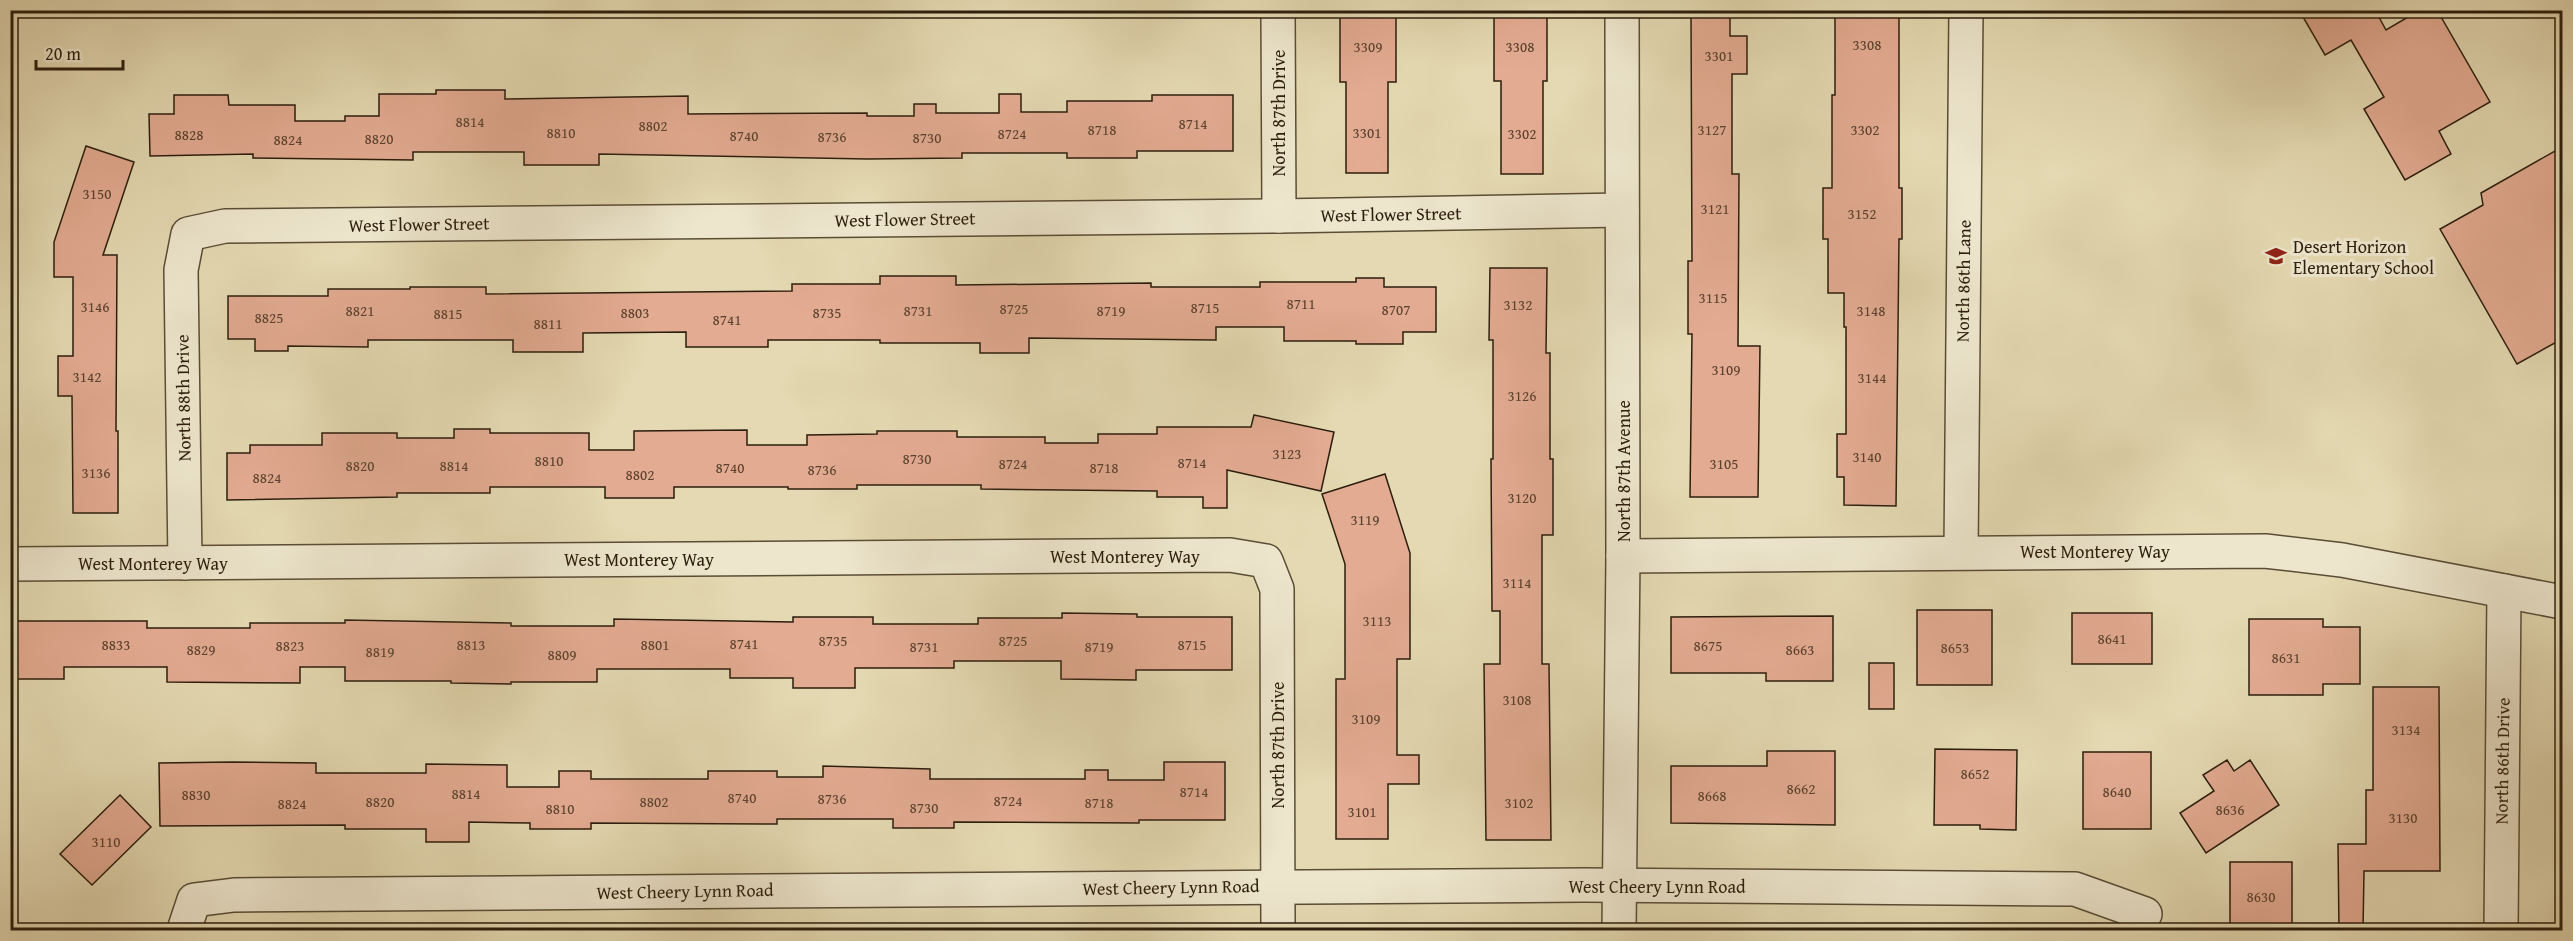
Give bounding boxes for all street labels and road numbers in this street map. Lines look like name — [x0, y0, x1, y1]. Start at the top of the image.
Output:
street label: North 87th Drive — [1265, 50, 1292, 176]
street label: West Flower Street — [1320, 199, 1462, 229]
street label: West Flower Street — [834, 204, 976, 234]
street label: West Flower Street — [348, 209, 490, 239]
street label: North 86th Lane — [1948, 220, 1978, 342]
street label: North 88th Drive — [168, 334, 198, 462]
street label: North 87th Avenue — [1610, 400, 1637, 542]
street label: West Monterey Way — [2020, 538, 2170, 565]
street label: West Monterey Way — [1050, 543, 1200, 570]
street label: West Monterey Way — [564, 546, 714, 573]
street label: West Monterey Way — [78, 550, 228, 577]
street label: North 87th Drive — [1264, 682, 1291, 808]
street label: North 86th Drive — [2487, 697, 2517, 825]
street label: West Cheery Lynn Road — [1082, 872, 1260, 902]
street label: West Cheery Lynn Road — [1568, 873, 1746, 900]
street label: West Cheery Lynn Road — [596, 876, 774, 906]

